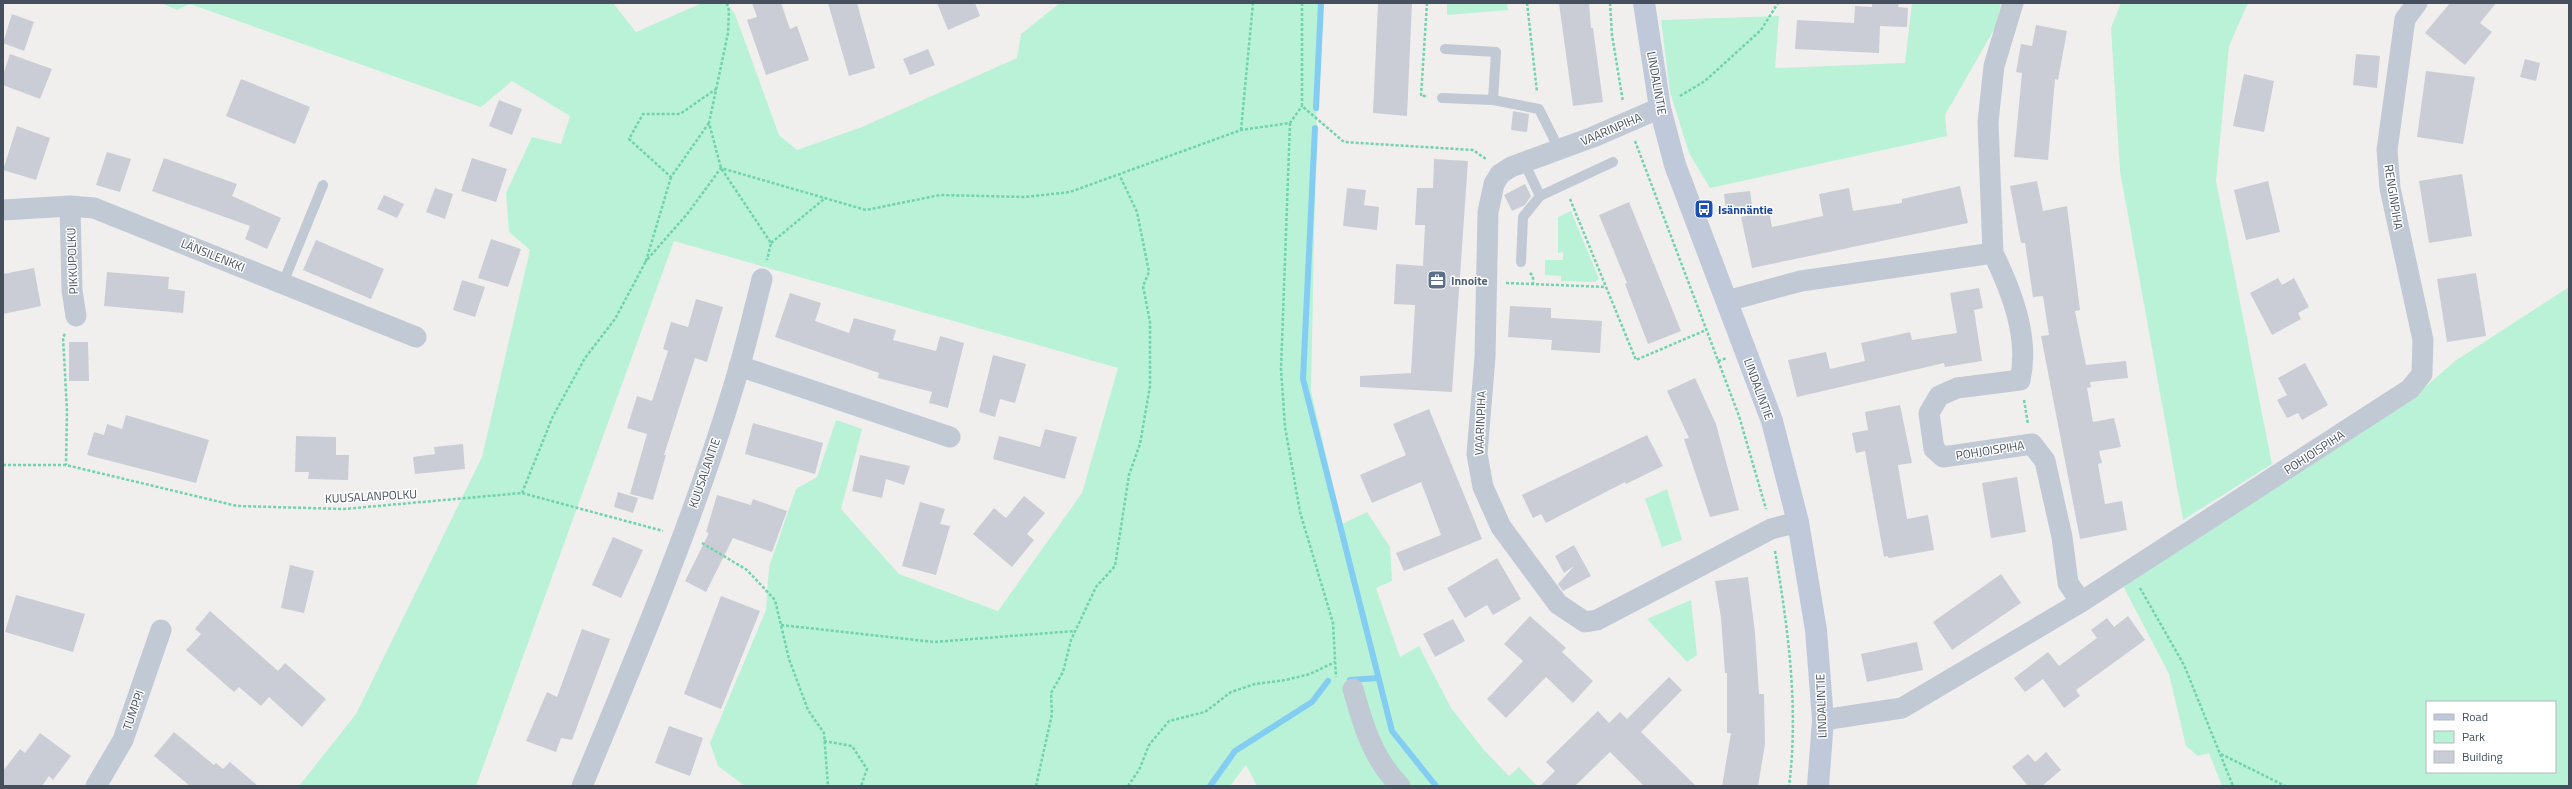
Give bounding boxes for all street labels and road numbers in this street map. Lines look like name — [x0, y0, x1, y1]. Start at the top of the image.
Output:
street label: LINDALINTIE — [1642, 50, 1672, 117]
street label: VAARINPIHA — [1577, 108, 1645, 150]
street label: RENGINPIHA — [2379, 163, 2409, 231]
street label: PIKKUPOLKU — [61, 227, 83, 295]
street label: LÄNSILENKKI — [178, 234, 248, 276]
street label: LINDALINTIE — [1739, 356, 1779, 423]
street label: VAARINPIHA — [1469, 390, 1491, 456]
street label: POHJOISPIHA — [2280, 425, 2348, 479]
street label: KUUSALANTIE — [683, 435, 725, 510]
street label: POHJOISPIHA — [1954, 435, 2026, 465]
street label: KUUSALANPOLKU — [324, 484, 418, 508]
street label: LINDALINTIE — [1810, 673, 1832, 738]
street label: TUMPPI — [117, 687, 149, 733]

